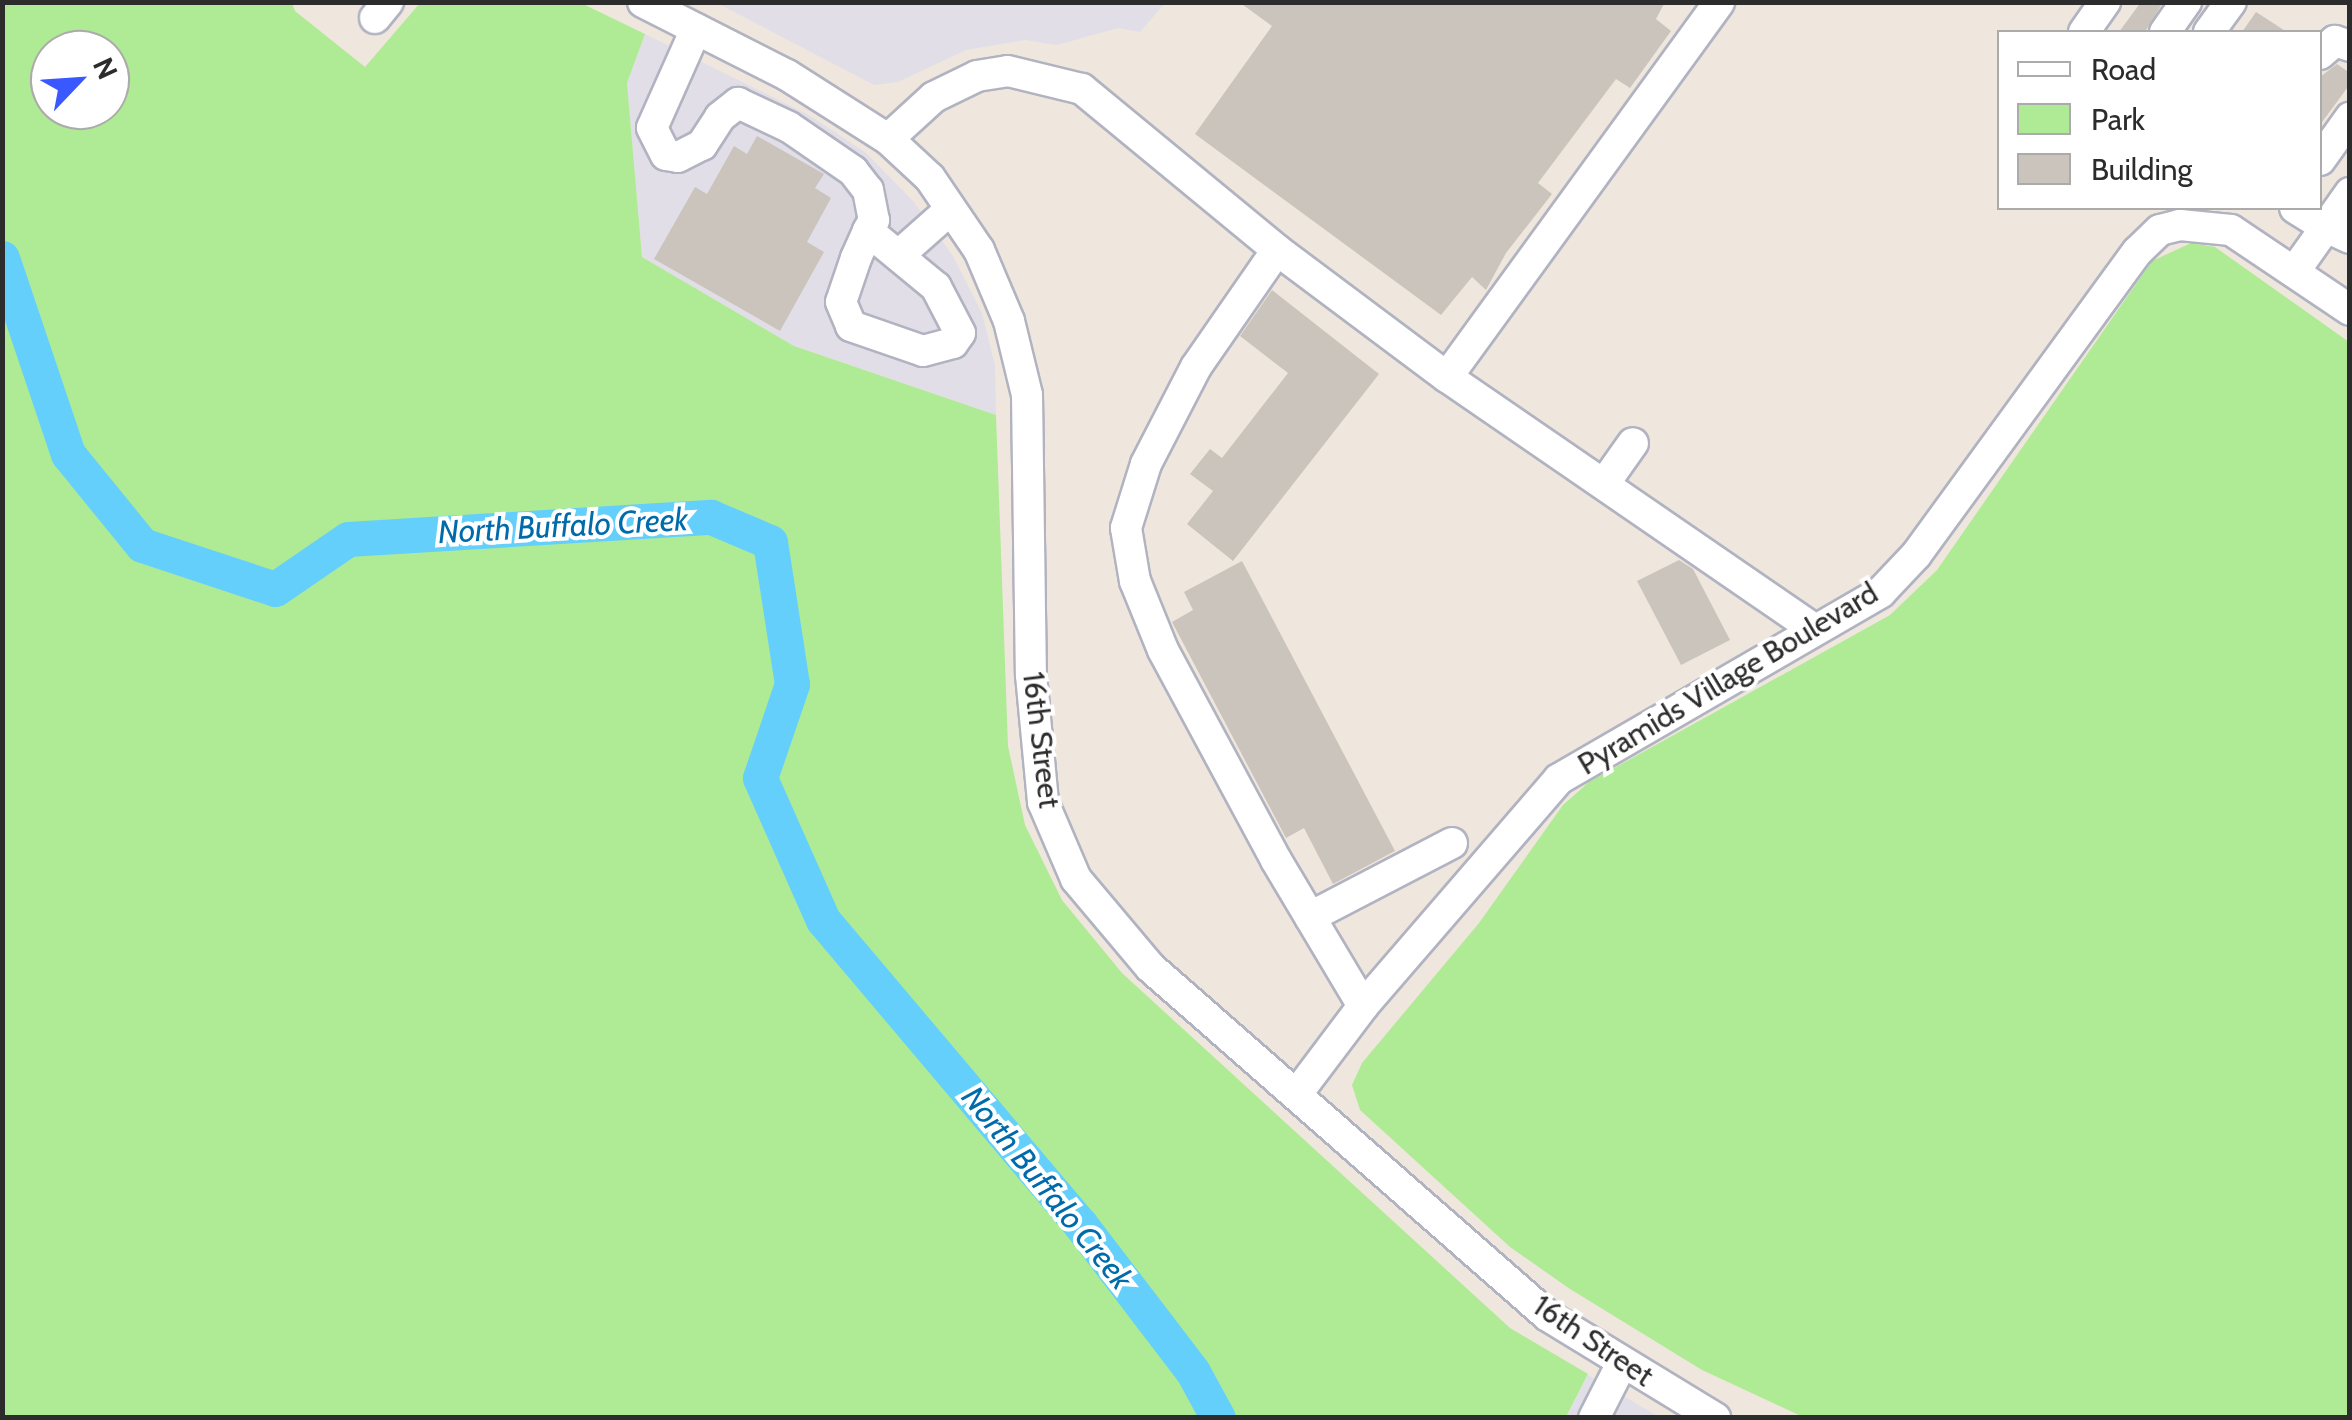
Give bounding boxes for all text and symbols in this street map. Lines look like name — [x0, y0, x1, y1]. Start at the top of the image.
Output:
north arrow — [30, 30, 130, 130]
legend — [1997, 30, 2322, 210]
text: Road — [2091, 51, 2156, 88]
text: N — [86, 52, 125, 84]
text: Park — [2091, 101, 2145, 138]
text: Building — [2091, 151, 2193, 188]
water label: North Buffalo Creek — [437, 500, 689, 552]
street label: Pyramids Village Boulevard — [1572, 575, 1884, 783]
street label: 16th Street — [1015, 670, 1067, 810]
water label: North Buffalo Creek — [953, 1079, 1141, 1297]
street label: 16th Street — [1526, 1288, 1660, 1394]

